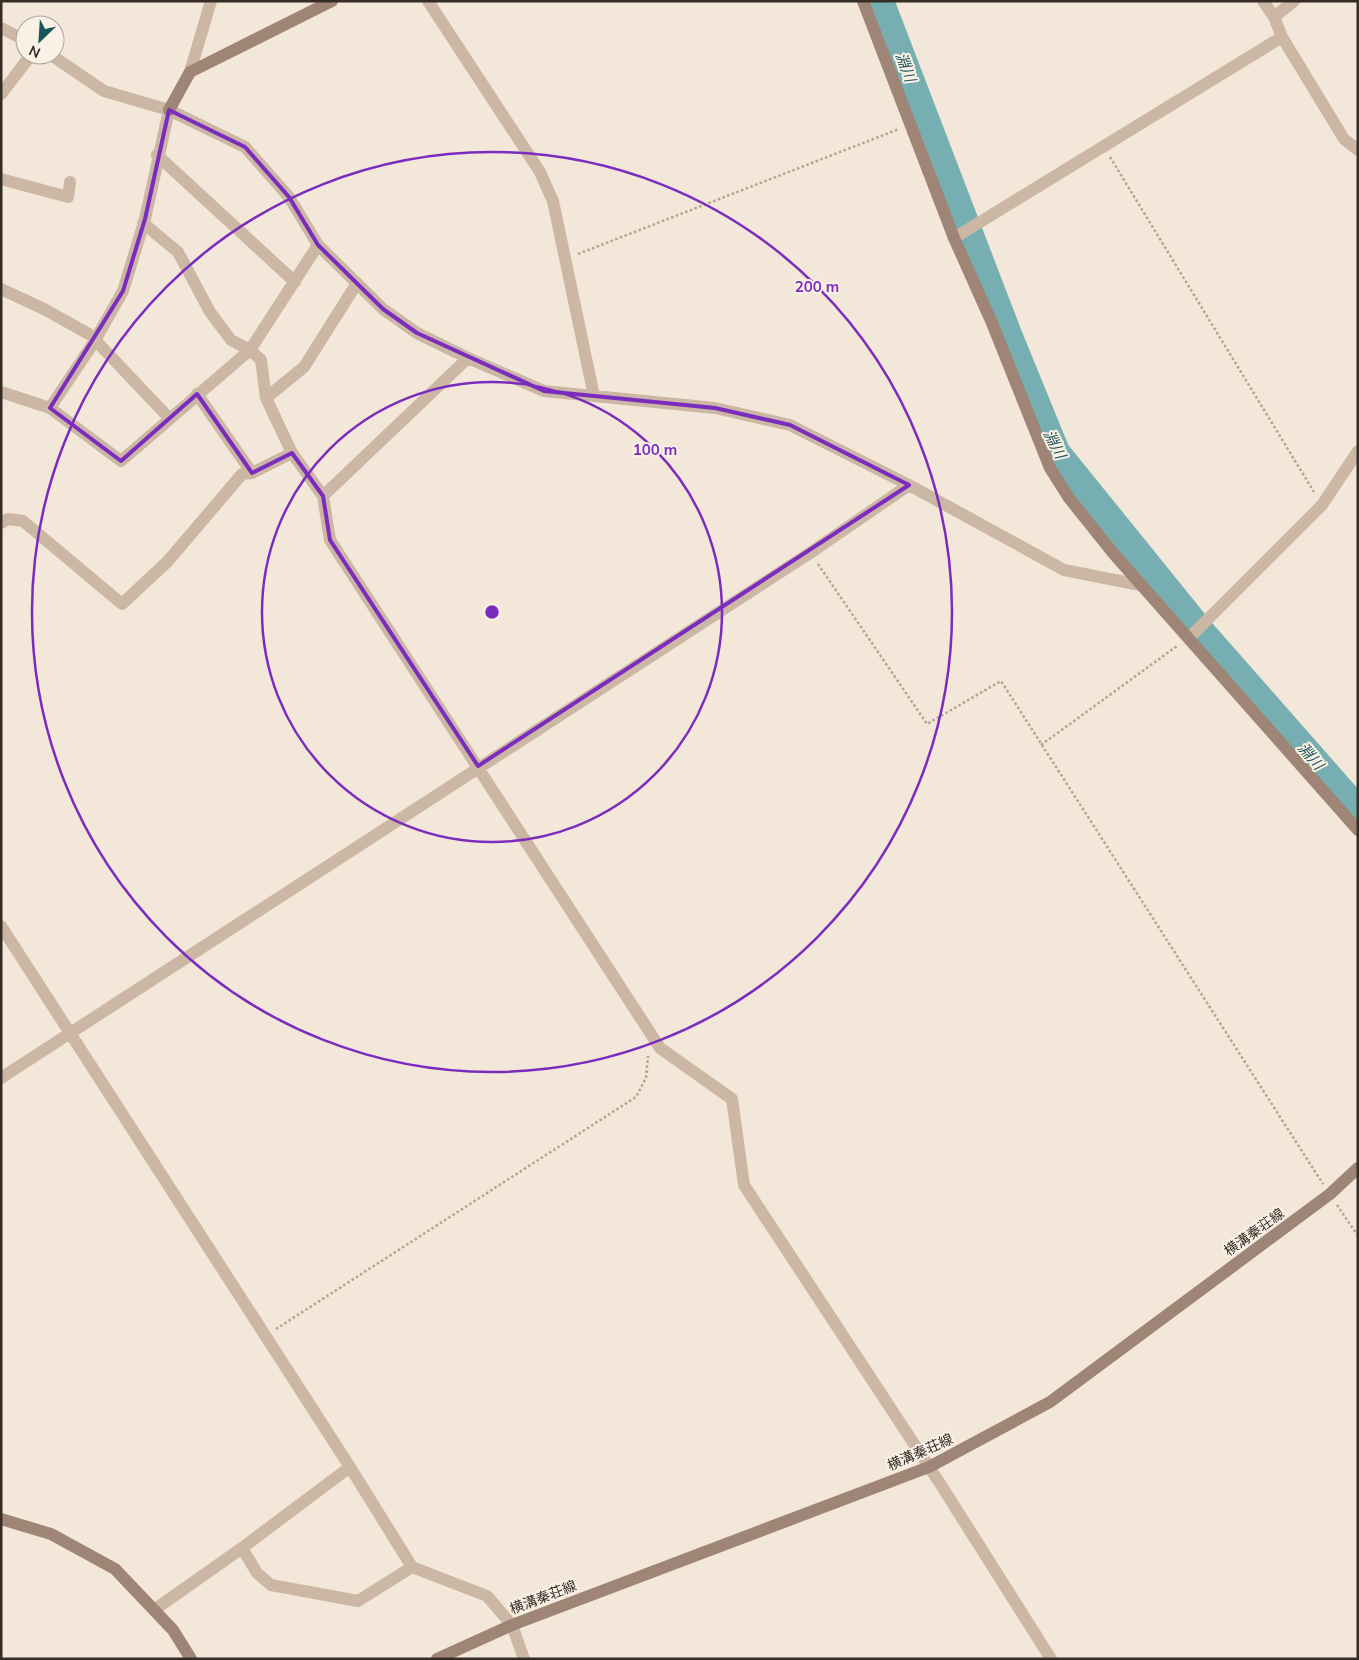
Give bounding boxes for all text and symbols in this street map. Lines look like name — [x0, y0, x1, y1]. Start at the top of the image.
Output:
north arrow — [15, 15, 65, 65]
text: N — [26, 41, 43, 62]
water label: 淵川 — [892, 50, 921, 86]
text: 200 m — [795, 277, 839, 296]
water label: 淵川 — [1040, 426, 1071, 463]
text: 100 m — [633, 440, 677, 459]
centre of rings — [483, 603, 501, 621]
water label: 淵川 — [1294, 738, 1329, 775]
street label: 横溝秦荘線 — [1220, 1204, 1288, 1260]
street label: 横溝秦荘線 — [884, 1430, 956, 1474]
street label: 横溝秦荘線 — [507, 1576, 579, 1618]

